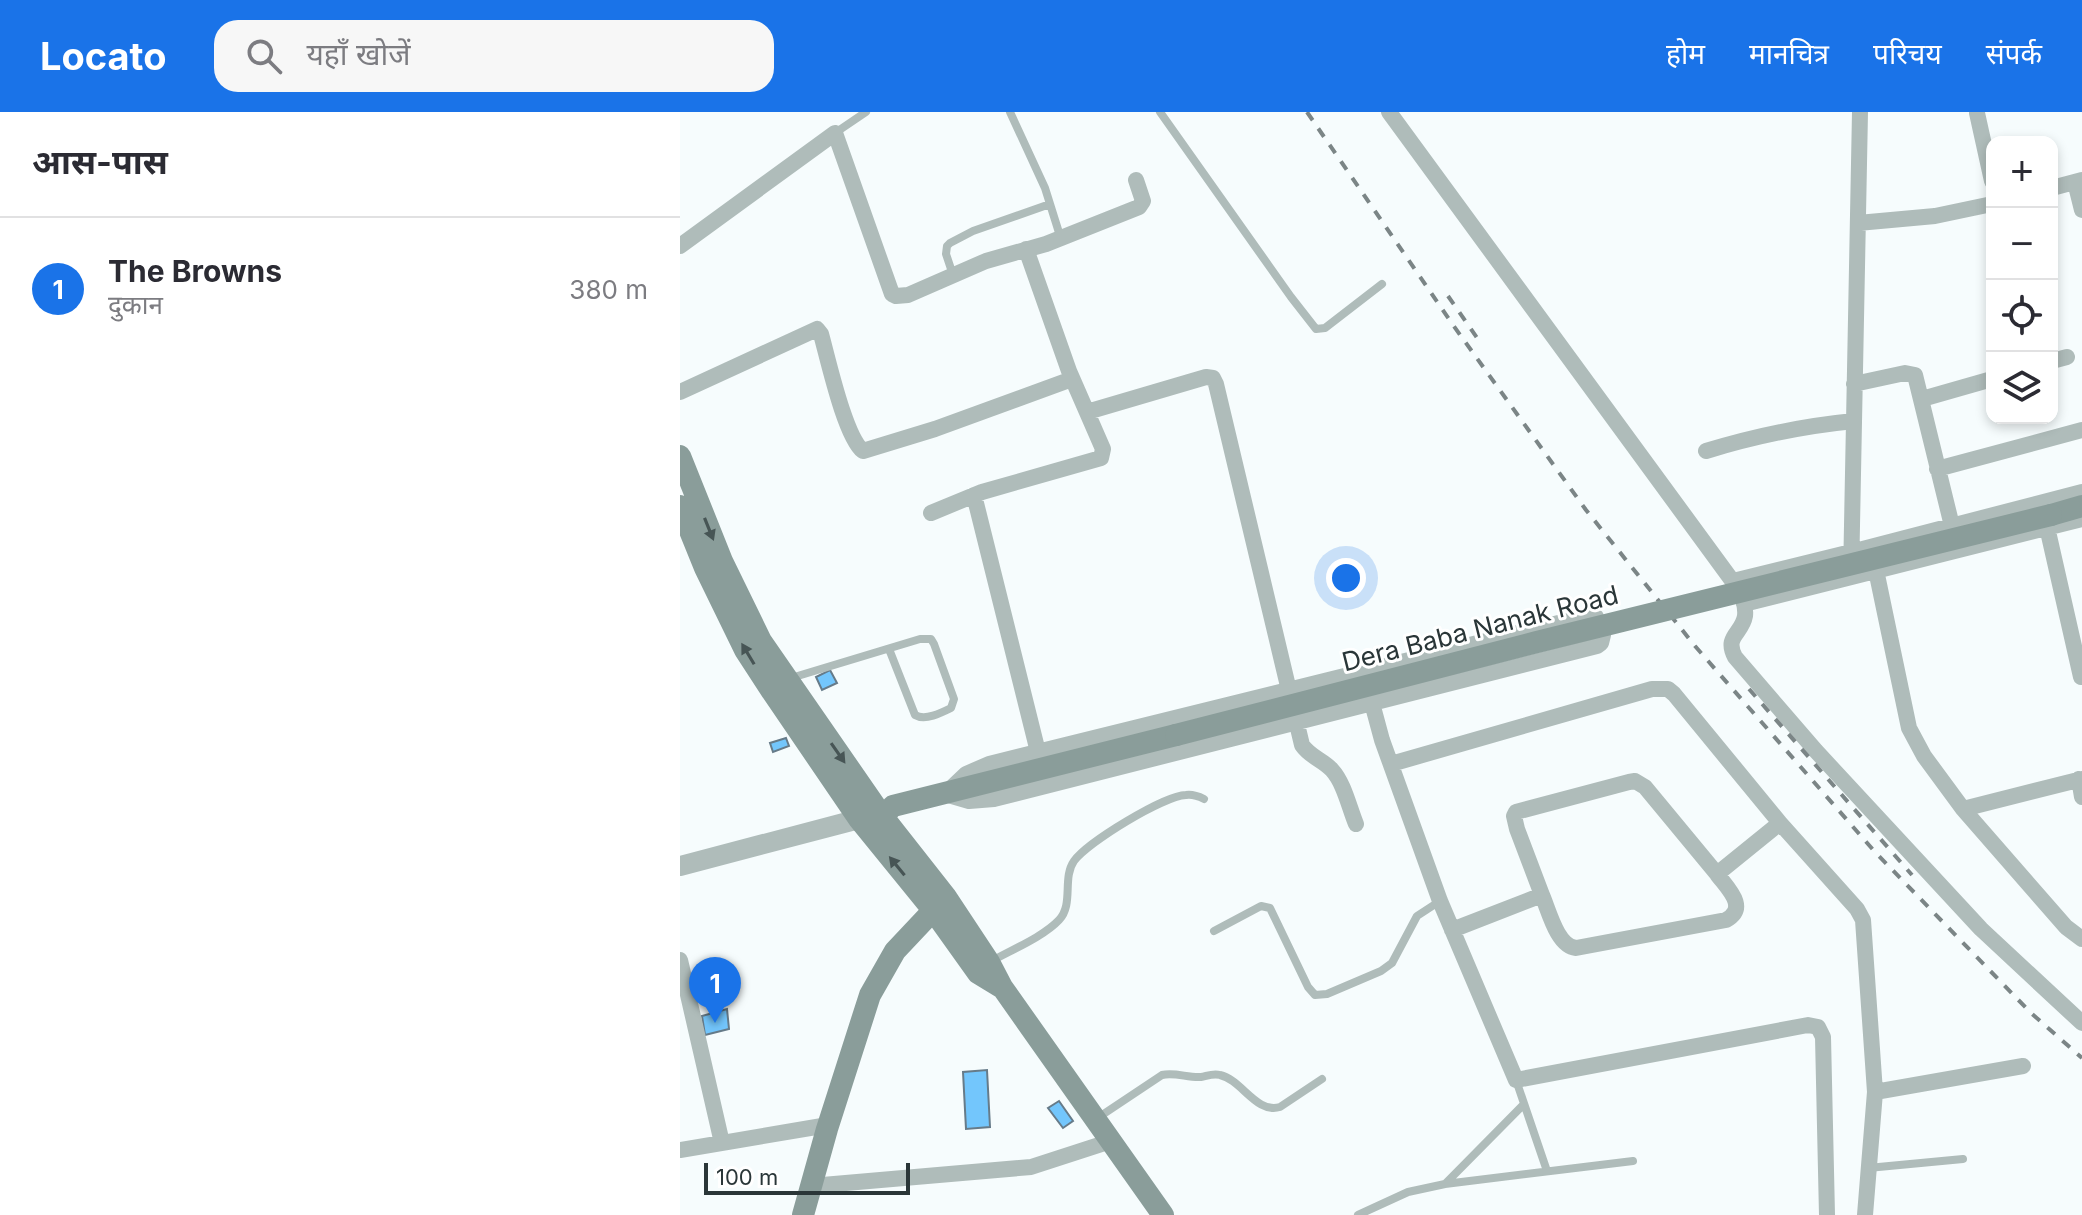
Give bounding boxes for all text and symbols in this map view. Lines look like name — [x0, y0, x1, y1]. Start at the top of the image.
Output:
search box — [214, 20, 774, 92]
text: Locato — [40, 33, 166, 79]
icon: search — [242, 34, 286, 78]
text: यहाँ खोजें — [306, 36, 411, 72]
text: होम — [1666, 37, 1705, 71]
text: मानचित्र — [1749, 37, 1829, 71]
text: परिचय — [1873, 37, 1942, 71]
text: संपर्क — [1986, 37, 2042, 71]
map controls — [1986, 136, 2058, 424]
button: + — [1986, 136, 2058, 208]
text: आस-पास — [32, 141, 168, 182]
button: − — [1986, 208, 2058, 280]
text: The Browns — [108, 253, 282, 289]
text: 1 — [52, 274, 64, 305]
text: 380 m — [569, 274, 648, 305]
button: locate — [1986, 280, 2058, 352]
text: दुकान — [108, 289, 163, 320]
button: layers — [1986, 352, 2058, 424]
one-way arrow — [703, 517, 716, 541]
your location — [1326, 558, 1366, 598]
street label: Dera Baba Nanak Road — [1339, 579, 1621, 677]
one-way arrow — [741, 643, 755, 665]
one-way arrow — [830, 743, 845, 764]
one-way arrow — [889, 856, 906, 876]
pin: 1 — [689, 957, 741, 1023]
scale bar — [704, 1159, 910, 1195]
text: 100 m — [716, 1164, 778, 1190]

